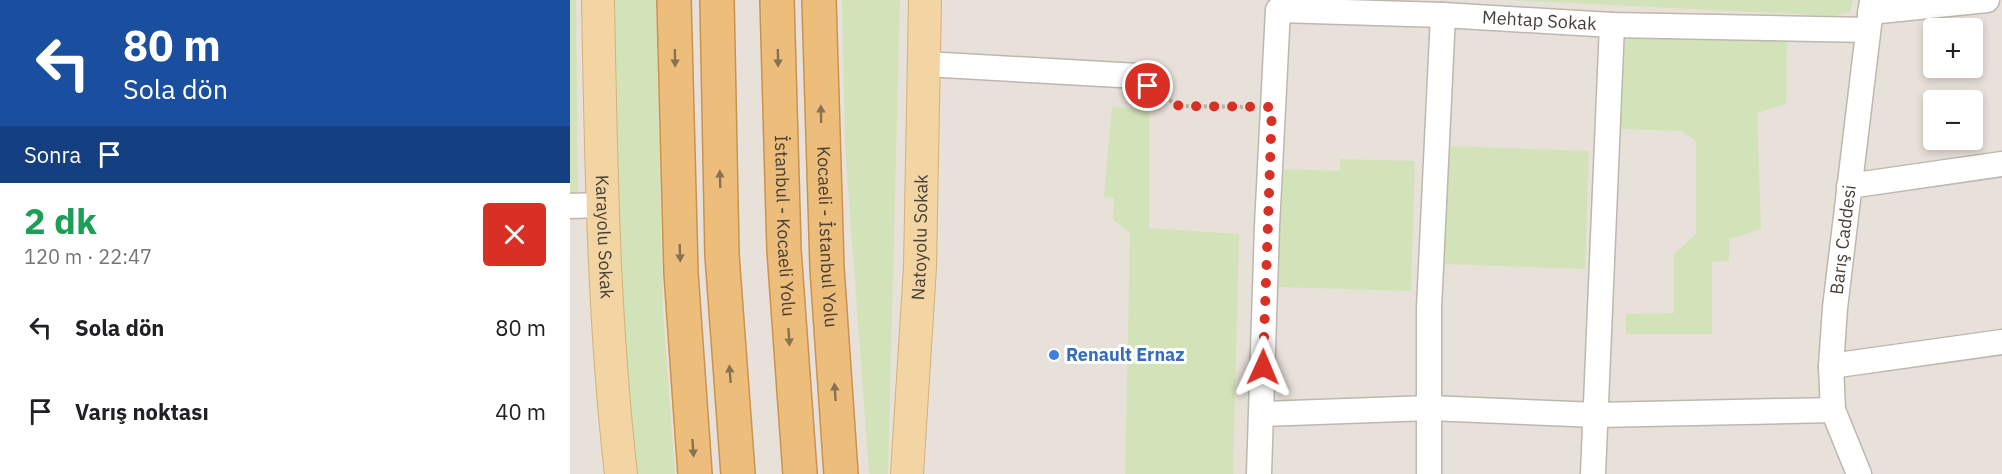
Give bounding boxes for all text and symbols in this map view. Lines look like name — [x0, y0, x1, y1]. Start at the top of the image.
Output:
street label: Mehtap Sokak — [1482, 5, 1598, 35]
text: 80 m — [123, 18, 221, 73]
map controls — [1923, 18, 1983, 150]
button: + — [1923, 18, 1983, 78]
icon: left — [24, 24, 102, 102]
one-way arrow — [670, 49, 679, 68]
one-way arrow — [773, 49, 783, 68]
pin — [1122, 60, 1173, 111]
icon: arrive — [1131, 69, 1164, 102]
text: Sola dön — [123, 71, 228, 106]
button: − — [1923, 90, 1983, 150]
one-way arrow — [816, 104, 826, 123]
street label: İstanbul - Kocaeli Yolu — [770, 135, 801, 317]
icon: arrive — [93, 138, 126, 171]
text: Sonra — [24, 140, 81, 169]
street label: Kocaeli - İstanbul Yolu — [812, 146, 843, 328]
one-way arrow — [715, 170, 725, 189]
street label: Karayolu Sokak — [591, 174, 619, 300]
street label: Natoyolu Sokak — [906, 174, 933, 301]
street label: Barış Caddesi — [1825, 184, 1861, 296]
text: 2 dk — [24, 197, 97, 244]
button: close — [483, 203, 546, 266]
text: 120 m · 22:47 — [24, 243, 152, 270]
one-way arrow — [676, 244, 685, 263]
icon: left — [24, 311, 57, 344]
text: Sola dön — [75, 313, 164, 342]
text: 80 m — [495, 313, 546, 342]
one-way arrow — [785, 328, 794, 347]
position arrow — [1231, 335, 1295, 399]
place label: Renault Ernaz — [1066, 343, 1185, 366]
marker: Renault Ernaz — [1047, 348, 1061, 362]
one-way arrow — [726, 364, 735, 383]
one-way arrow — [830, 383, 839, 402]
icon: arrive — [24, 395, 57, 428]
text: Varış noktası — [75, 397, 209, 426]
text: 40 m — [495, 397, 546, 426]
one-way arrow — [689, 438, 698, 457]

